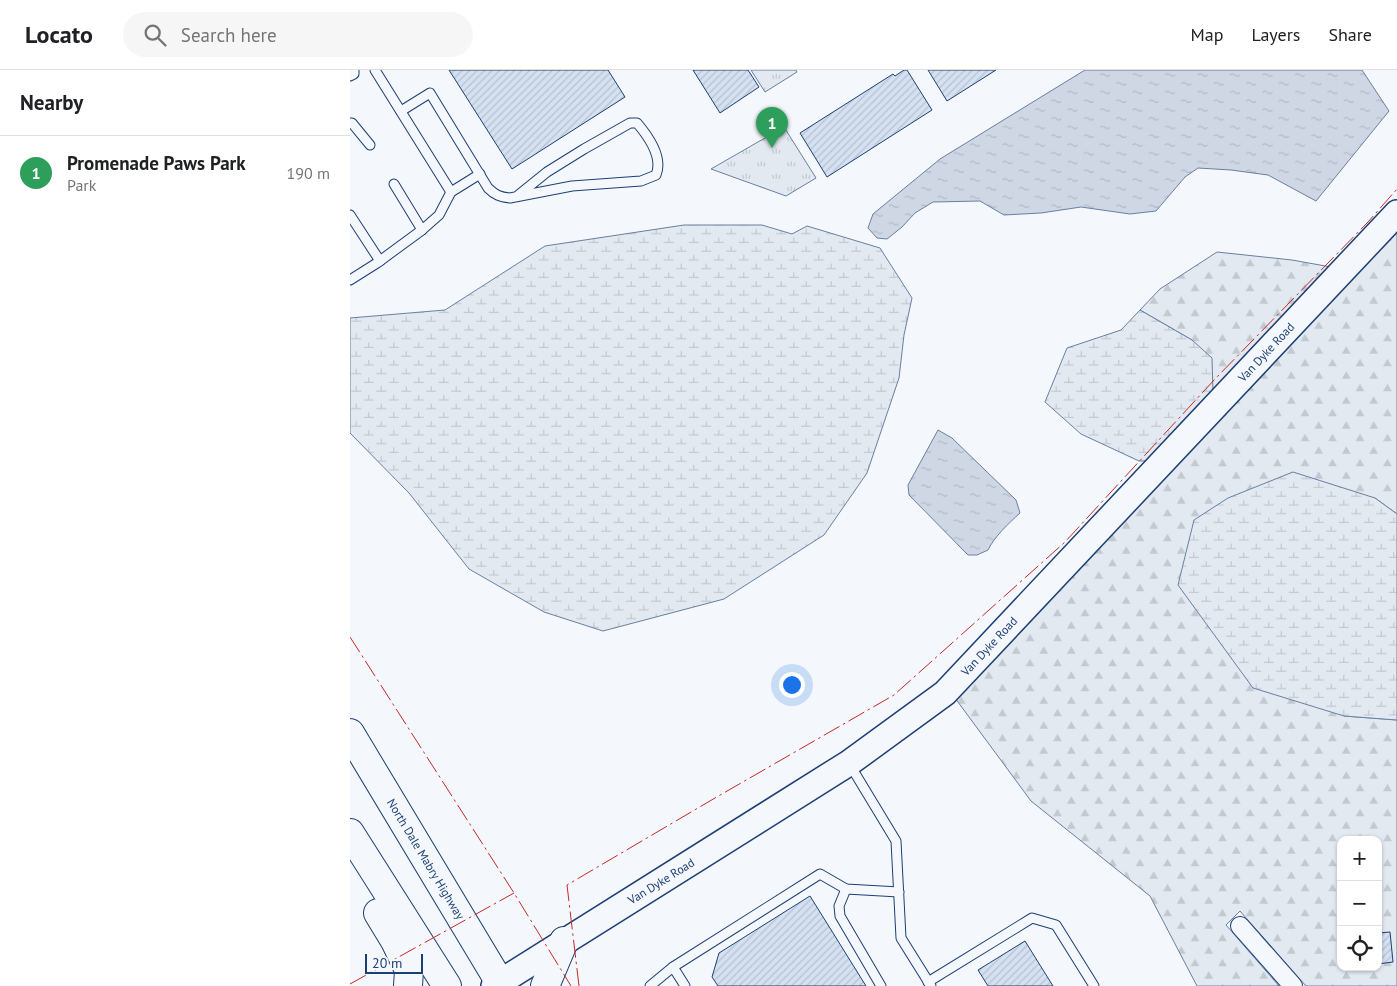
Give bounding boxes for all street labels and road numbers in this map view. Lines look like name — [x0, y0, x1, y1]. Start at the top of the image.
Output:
street label: Van Dyke Road — [1234, 319, 1297, 385]
street label: Van Dyke Road — [957, 613, 1020, 679]
street label: North Dale Mabry Highway — [384, 796, 468, 923]
street label: Van Dyke Road — [624, 855, 697, 908]

